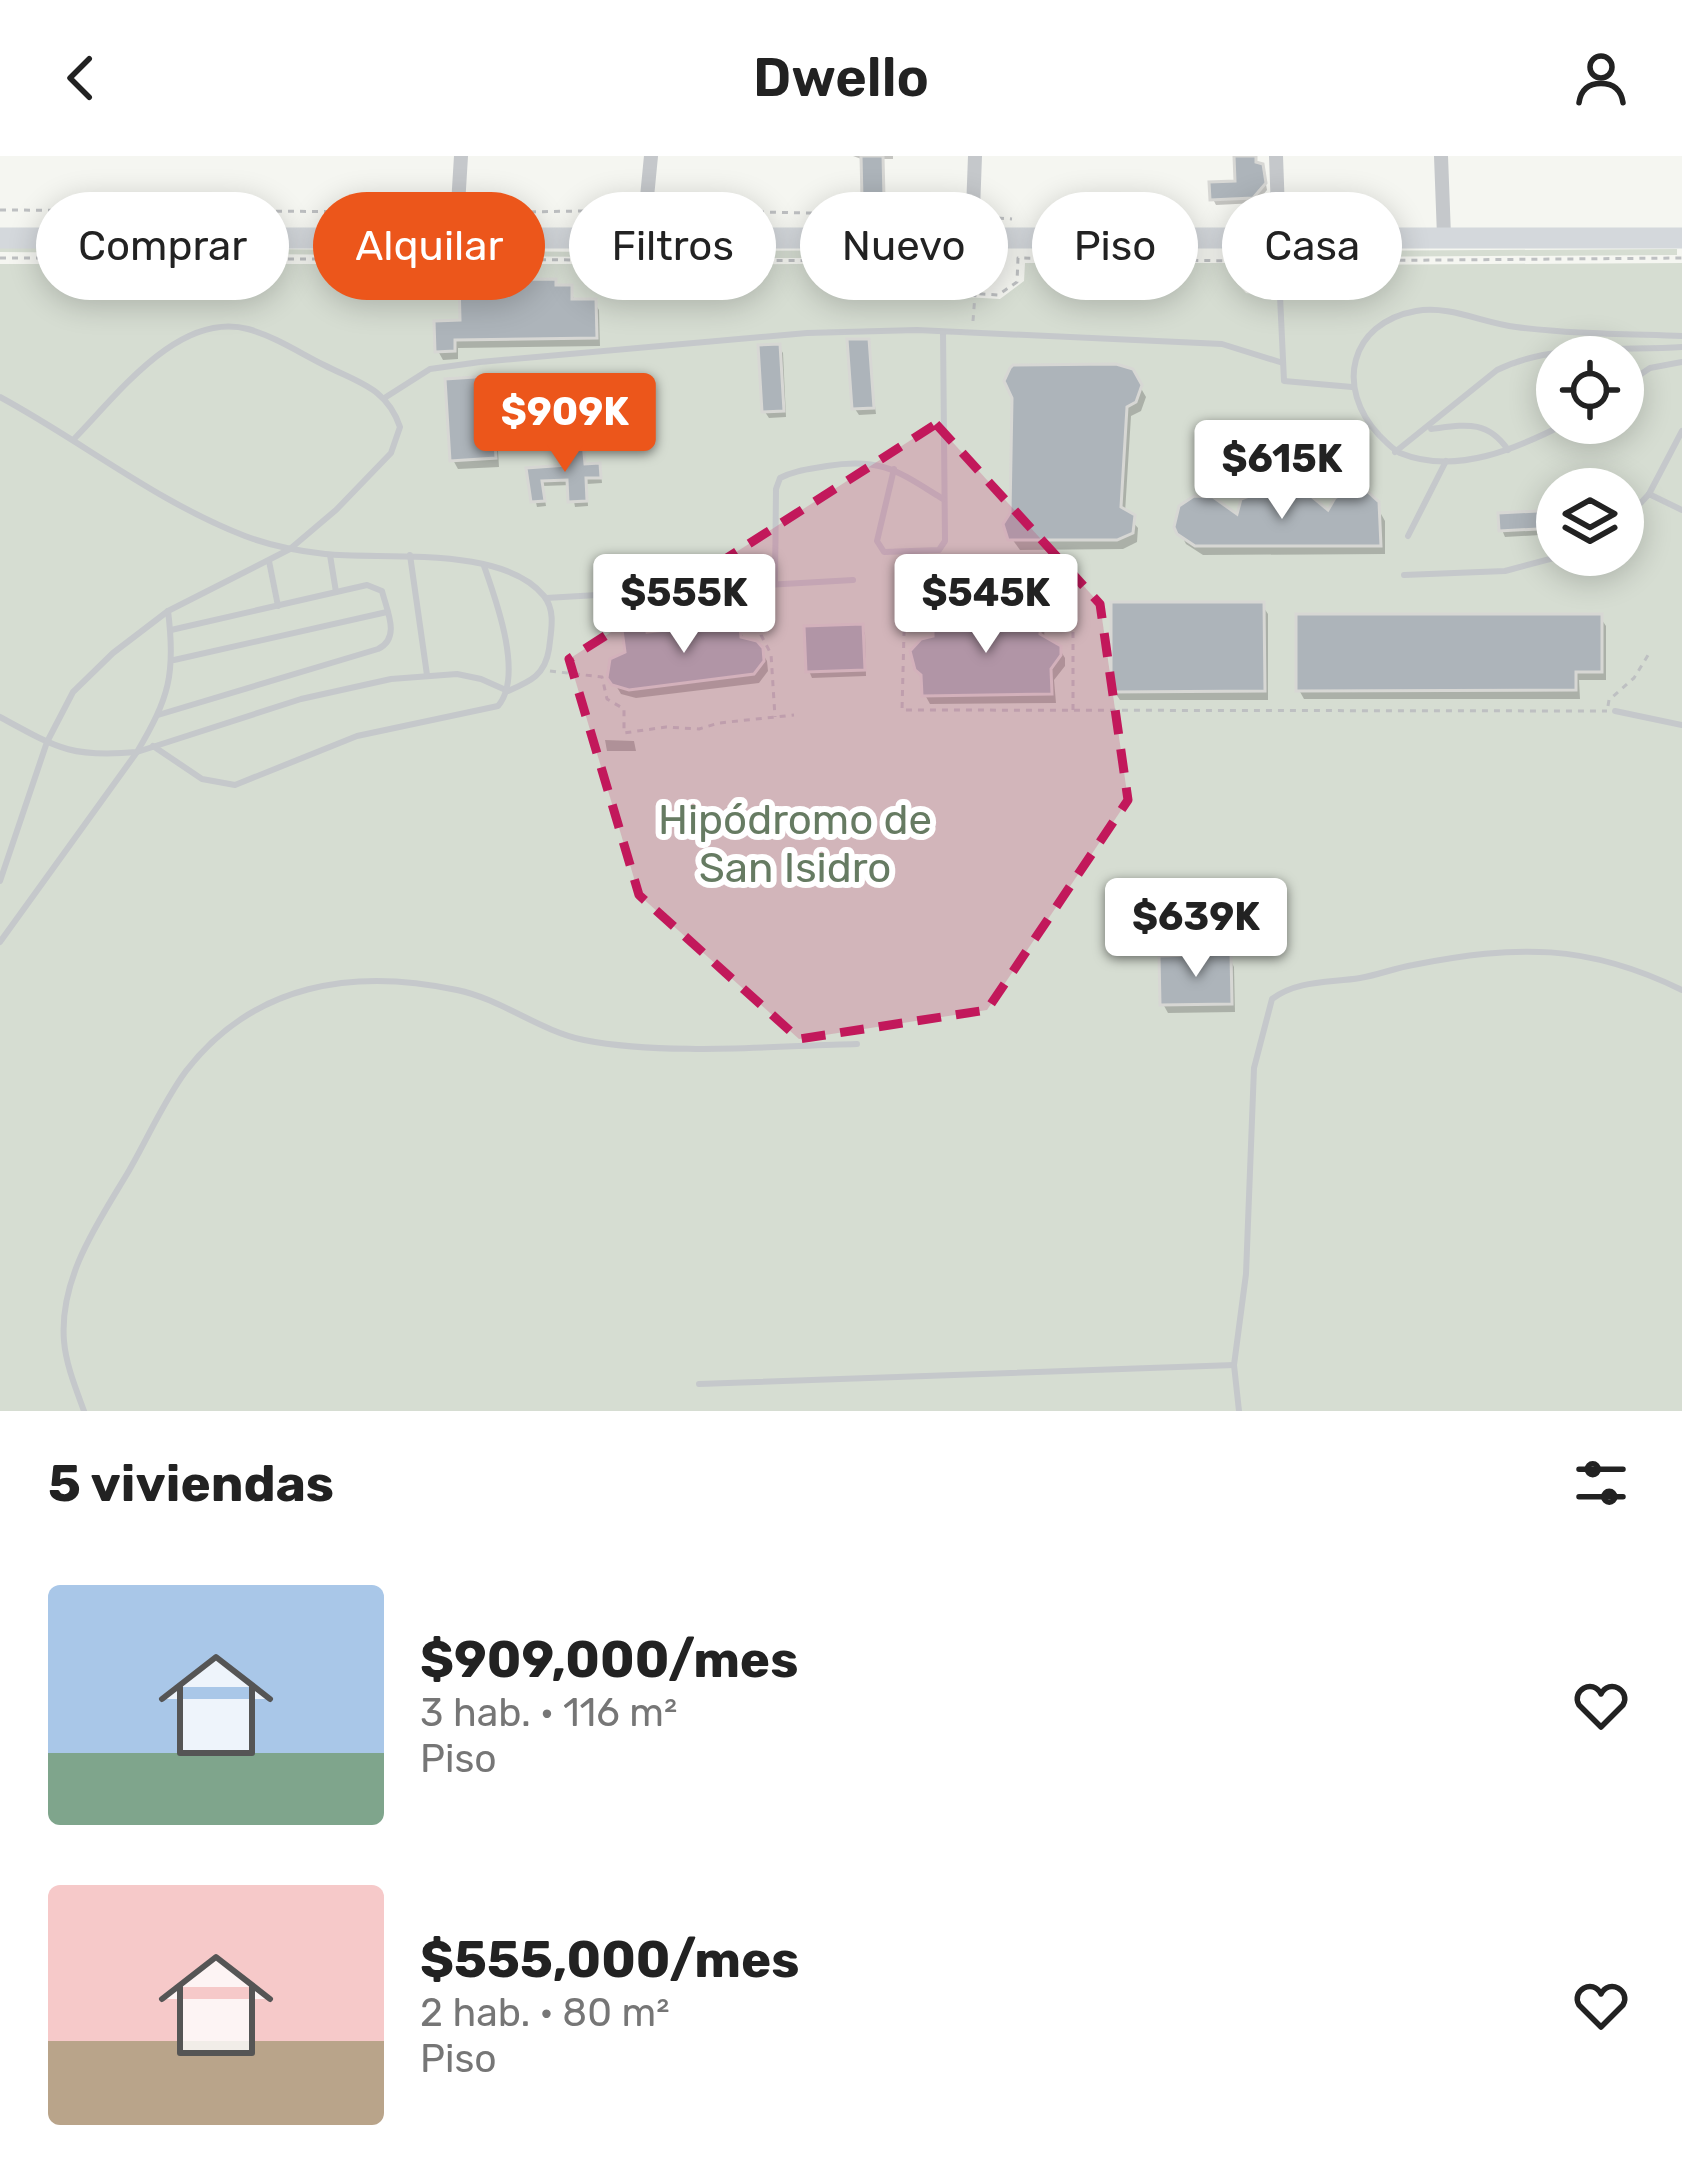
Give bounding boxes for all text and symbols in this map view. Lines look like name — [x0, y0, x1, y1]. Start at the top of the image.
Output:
icon: back — [48, 45, 114, 111]
icon: person — [1568, 45, 1634, 111]
text: Dwello — [753, 46, 929, 110]
chip: Comprar — [36, 192, 289, 300]
chip: Alquilar — [313, 192, 545, 300]
chip: Filtros — [569, 192, 776, 300]
chip: Nuevo — [800, 192, 1008, 300]
chip: Piso — [1032, 192, 1198, 300]
chip: Casa — [1222, 192, 1402, 300]
map controls — [1536, 336, 1644, 576]
button: locate — [1536, 336, 1644, 444]
pin: $909K — [481, 373, 649, 475]
text: $909K — [501, 389, 629, 435]
pin: $615K — [1198, 420, 1366, 522]
text: $615K — [1221, 436, 1343, 482]
button: layers — [1536, 468, 1644, 576]
pin: $555K — [600, 554, 768, 656]
pin: $545K — [902, 554, 1070, 656]
text: $555K — [620, 570, 748, 616]
text: $545K — [922, 570, 1050, 616]
park label: Hipódromo de San Isidro — [658, 795, 932, 893]
pin: $639K — [1112, 878, 1280, 980]
text: $639K — [1132, 894, 1260, 940]
icon: filters — [1568, 1450, 1634, 1516]
text: 5 viviendas — [48, 1453, 334, 1514]
text: $909,000/mes — [420, 1629, 798, 1690]
icon: home — [144, 1633, 288, 1777]
icon: heart — [1568, 1672, 1634, 1738]
text: 3 hab. · 116 m² — [420, 1690, 677, 1736]
text: Piso — [420, 1736, 497, 1782]
text: $555,000/mes — [420, 1929, 800, 1990]
icon: home — [144, 1933, 288, 2077]
icon: heart — [1568, 1972, 1634, 2038]
text: 2 hab. · 80 m² — [420, 1990, 669, 2036]
text: Piso — [420, 2036, 497, 2082]

